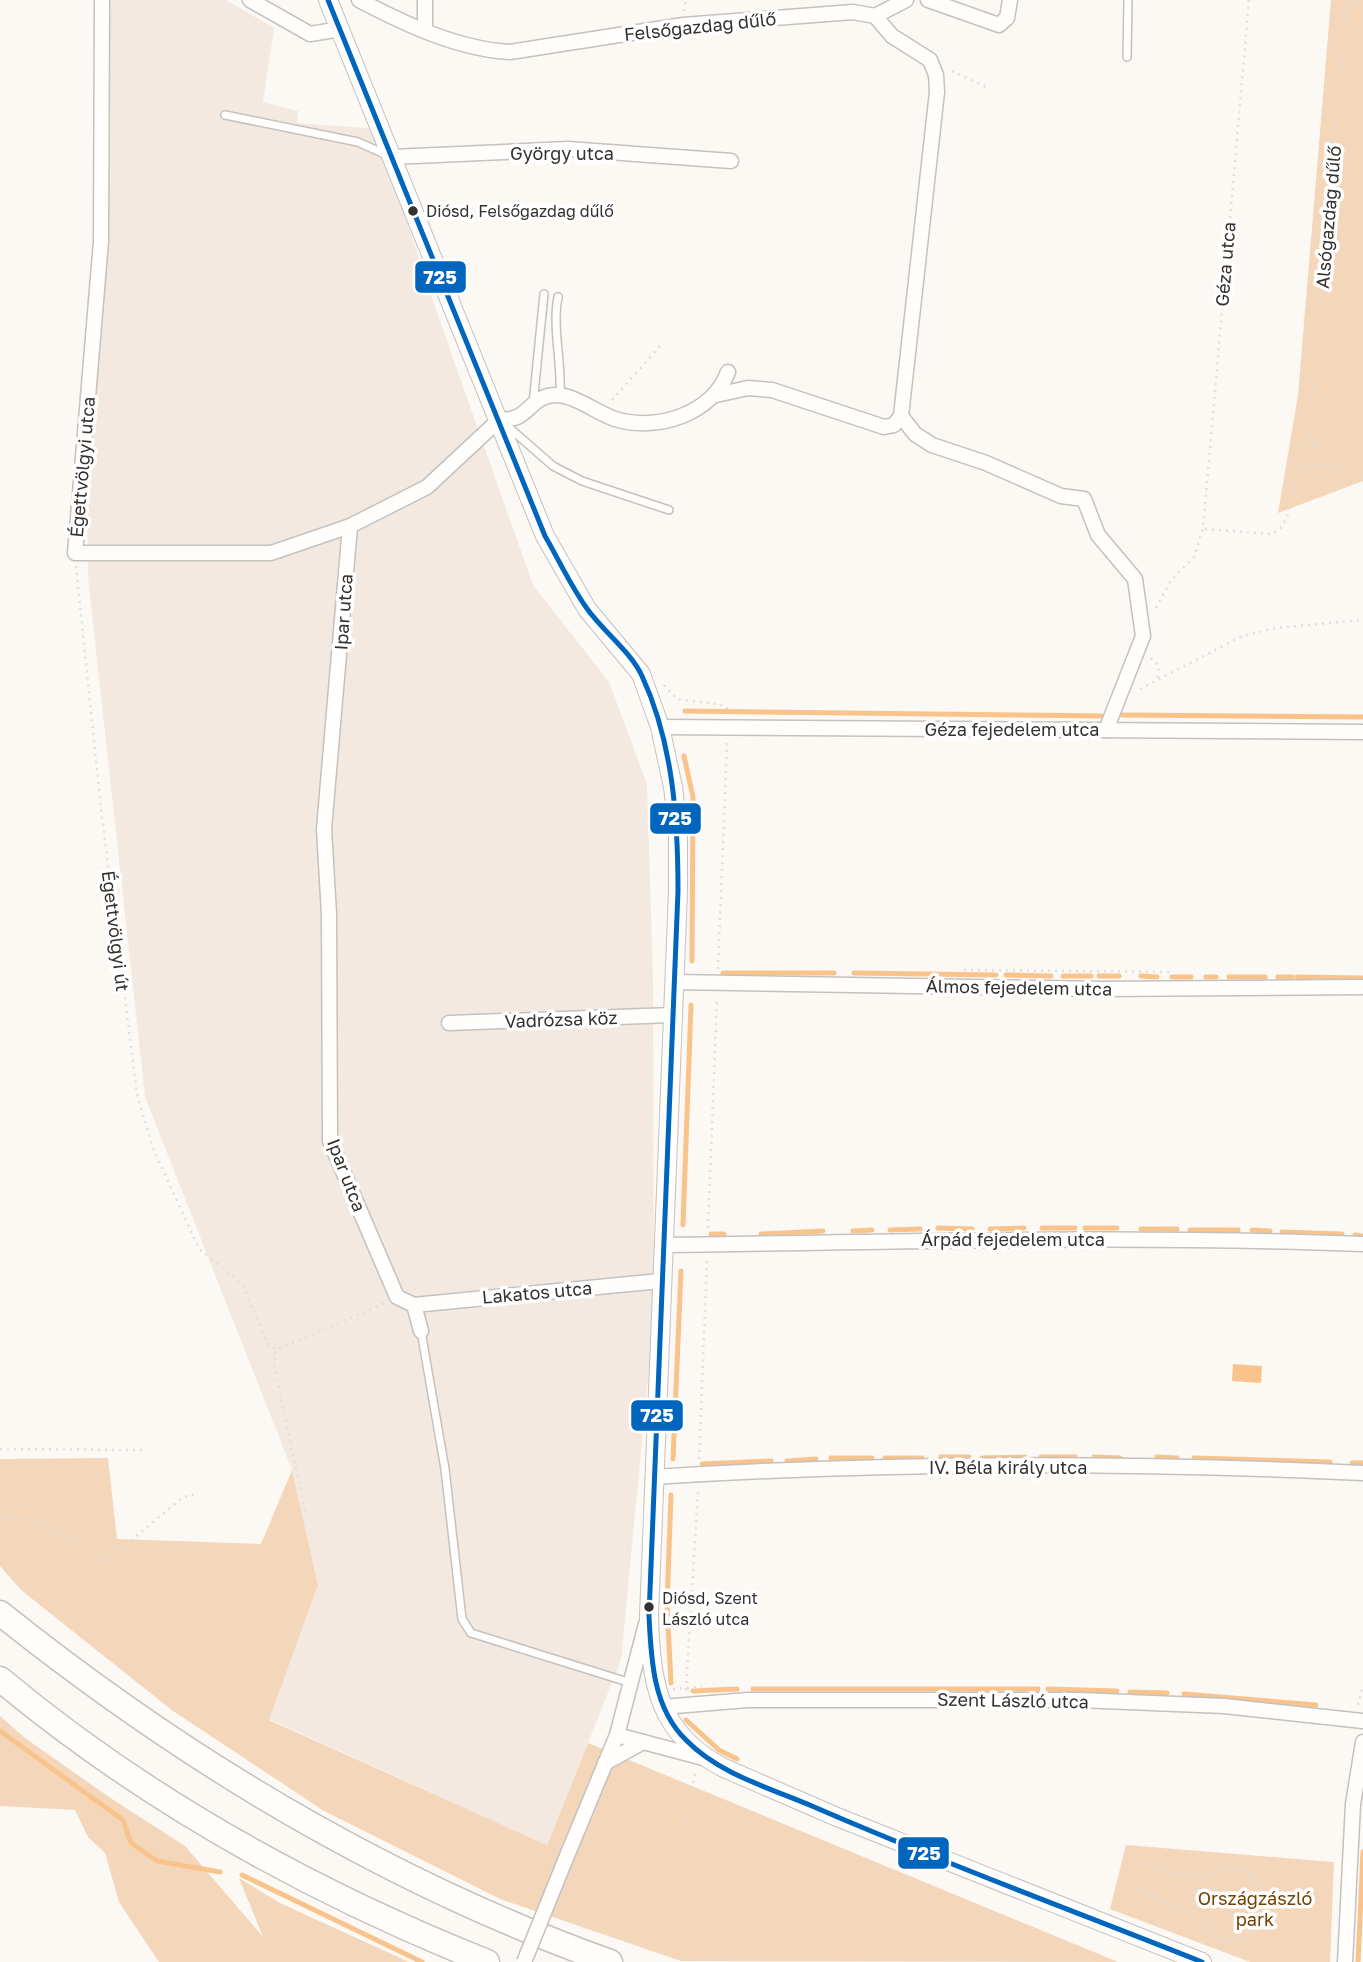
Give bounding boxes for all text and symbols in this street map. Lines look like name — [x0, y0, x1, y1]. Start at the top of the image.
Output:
street label: Felsőgazdag dűlő — [623, 7, 777, 45]
street label: György utca — [510, 142, 614, 164]
street label: Alsógazdag dűlő — [1311, 144, 1345, 289]
place label: Diósd, Felsőgazdag dűlő — [426, 201, 614, 221]
marker: Diósd, Felsőgazdag dűlő — [406, 204, 420, 218]
street label: Géza utca — [1210, 221, 1240, 307]
line badge: 725 — [414, 260, 467, 294]
text: 725 — [423, 265, 457, 288]
street label: Égettvölgyi utca — [65, 396, 99, 538]
street label: Ipar utca — [329, 573, 357, 651]
street label: Géza fejedelem utca — [924, 718, 1100, 740]
line badge: 725 — [649, 802, 702, 835]
text: 725 — [658, 806, 692, 829]
street label: Égettvölgyi út — [98, 869, 134, 993]
street label: Álmos fejedelem utca — [926, 974, 1112, 1000]
street label: Vadrózsa köz — [504, 1006, 618, 1032]
street label: Ipar utca — [323, 1135, 371, 1215]
street label: Árpád fejedelem utca — [921, 1228, 1105, 1250]
street label: Lakatos utca — [481, 1276, 593, 1308]
line badge: 725 — [630, 1399, 684, 1432]
text: 725 — [640, 1403, 674, 1426]
street label: IV. Béla király utca — [929, 1456, 1087, 1478]
place label: Diósd, Szent László utca — [662, 1588, 758, 1629]
marker: Diósd, Szent László utca — [642, 1600, 656, 1614]
street label: Szent László utca — [937, 1688, 1089, 1712]
line badge: 725 — [897, 1836, 950, 1870]
text: 725 — [907, 1841, 941, 1864]
park label: Országzászló park — [1198, 1887, 1312, 1930]

